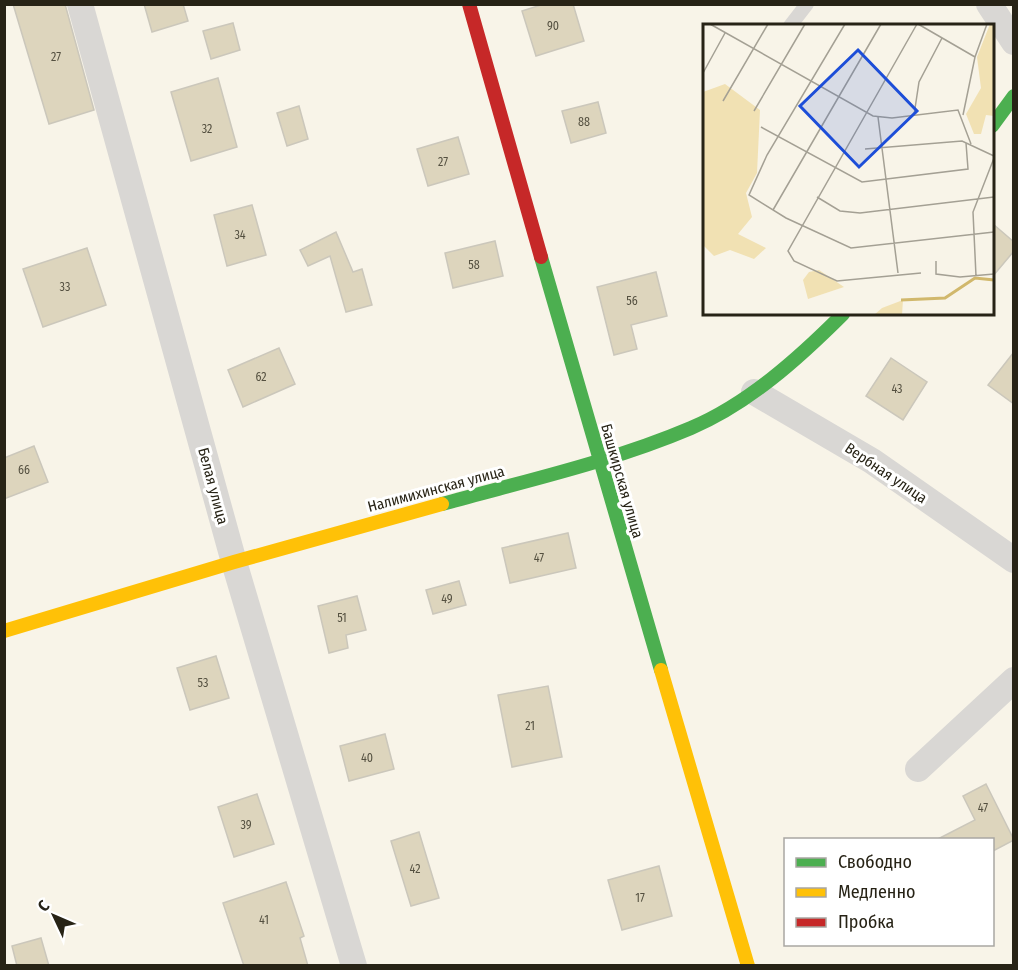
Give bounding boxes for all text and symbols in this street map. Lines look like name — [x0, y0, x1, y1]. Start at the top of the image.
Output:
house number: 90 — [547, 19, 559, 33]
inset map — [703, 24, 994, 315]
house number: 27 — [51, 50, 61, 64]
house number: 88 — [578, 115, 590, 129]
house number: 32 — [202, 122, 212, 136]
house number: 27 — [438, 155, 448, 169]
house number: 34 — [234, 228, 246, 242]
house number: 58 — [468, 258, 480, 272]
house number: 33 — [60, 280, 70, 294]
house number: 56 — [626, 294, 638, 308]
house number: 62 — [255, 370, 267, 384]
house number: 43 — [891, 382, 903, 396]
street label: Башкирская улица — [597, 422, 647, 540]
street label: Вербная улица — [841, 439, 931, 507]
street label: Белая улица — [194, 446, 232, 526]
street label: Налимихинская улица — [366, 462, 506, 516]
house number: 66 — [18, 463, 30, 477]
house number: 47 — [534, 551, 544, 565]
house number: 49 — [441, 592, 453, 606]
house number: 51 — [337, 611, 347, 625]
house number: 53 — [198, 676, 208, 690]
house number: 21 — [525, 719, 535, 733]
house number: 40 — [361, 751, 373, 765]
house number: 47 — [978, 801, 988, 815]
house number: 39 — [240, 818, 252, 832]
legend — [784, 838, 994, 946]
text: Свободно — [838, 851, 912, 873]
house number: 42 — [410, 862, 420, 876]
text: Медленно — [838, 881, 916, 903]
north arrow — [24, 886, 84, 946]
house number: 17 — [635, 891, 645, 905]
text: С — [34, 896, 54, 916]
text: Пробка — [838, 911, 894, 933]
house number: 41 — [259, 913, 269, 927]

